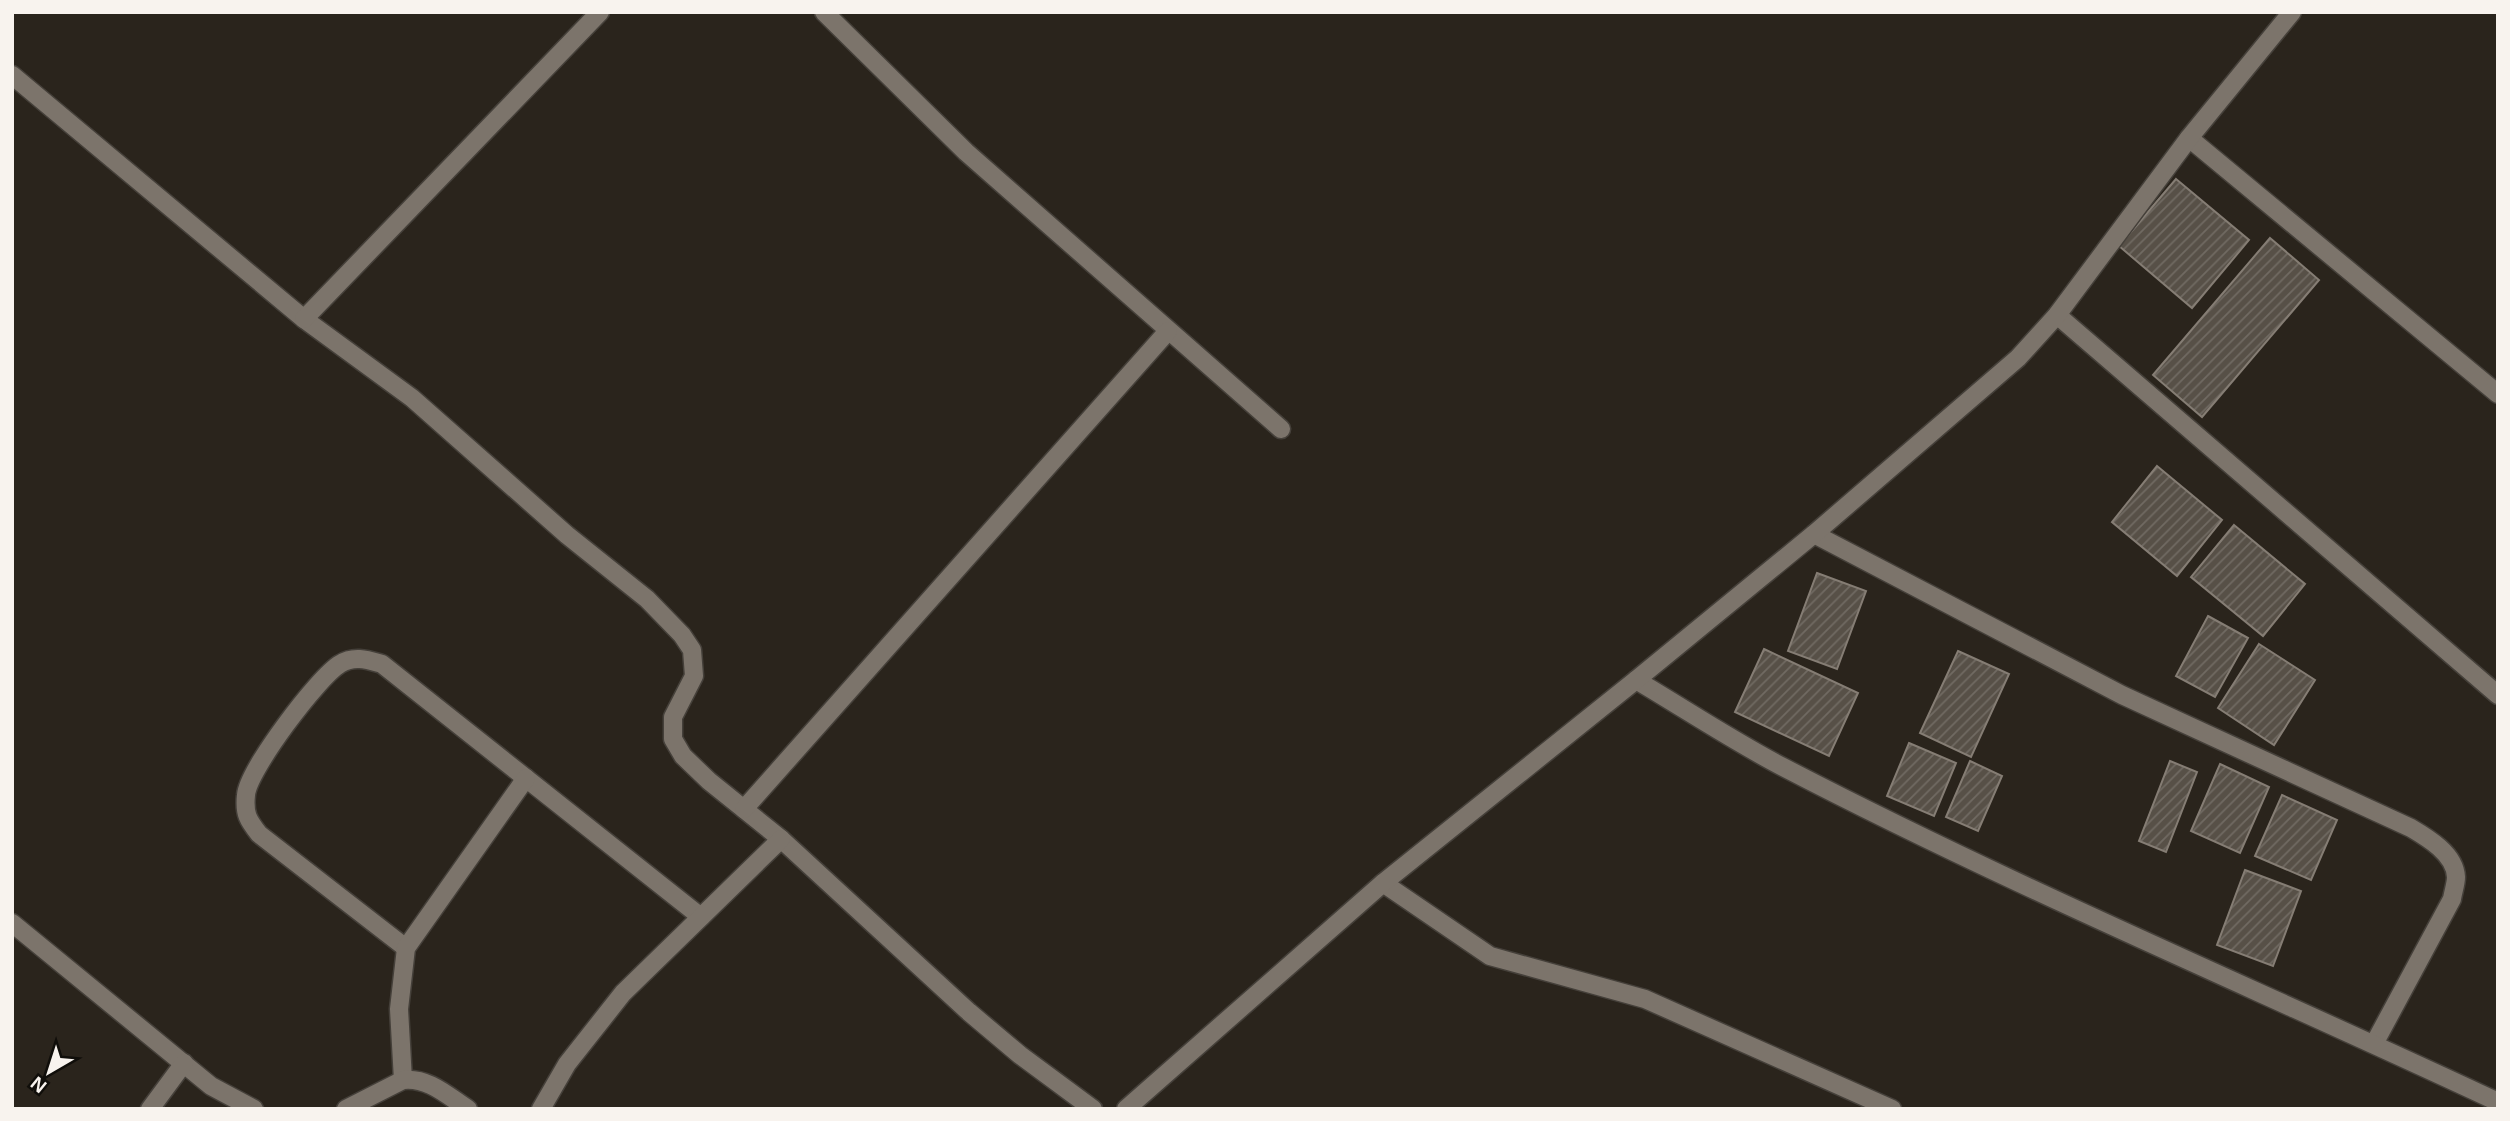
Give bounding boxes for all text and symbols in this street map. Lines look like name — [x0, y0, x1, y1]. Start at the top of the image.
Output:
north arrow — [14, 1037, 84, 1107]
text: N — [27, 1072, 51, 1097]

